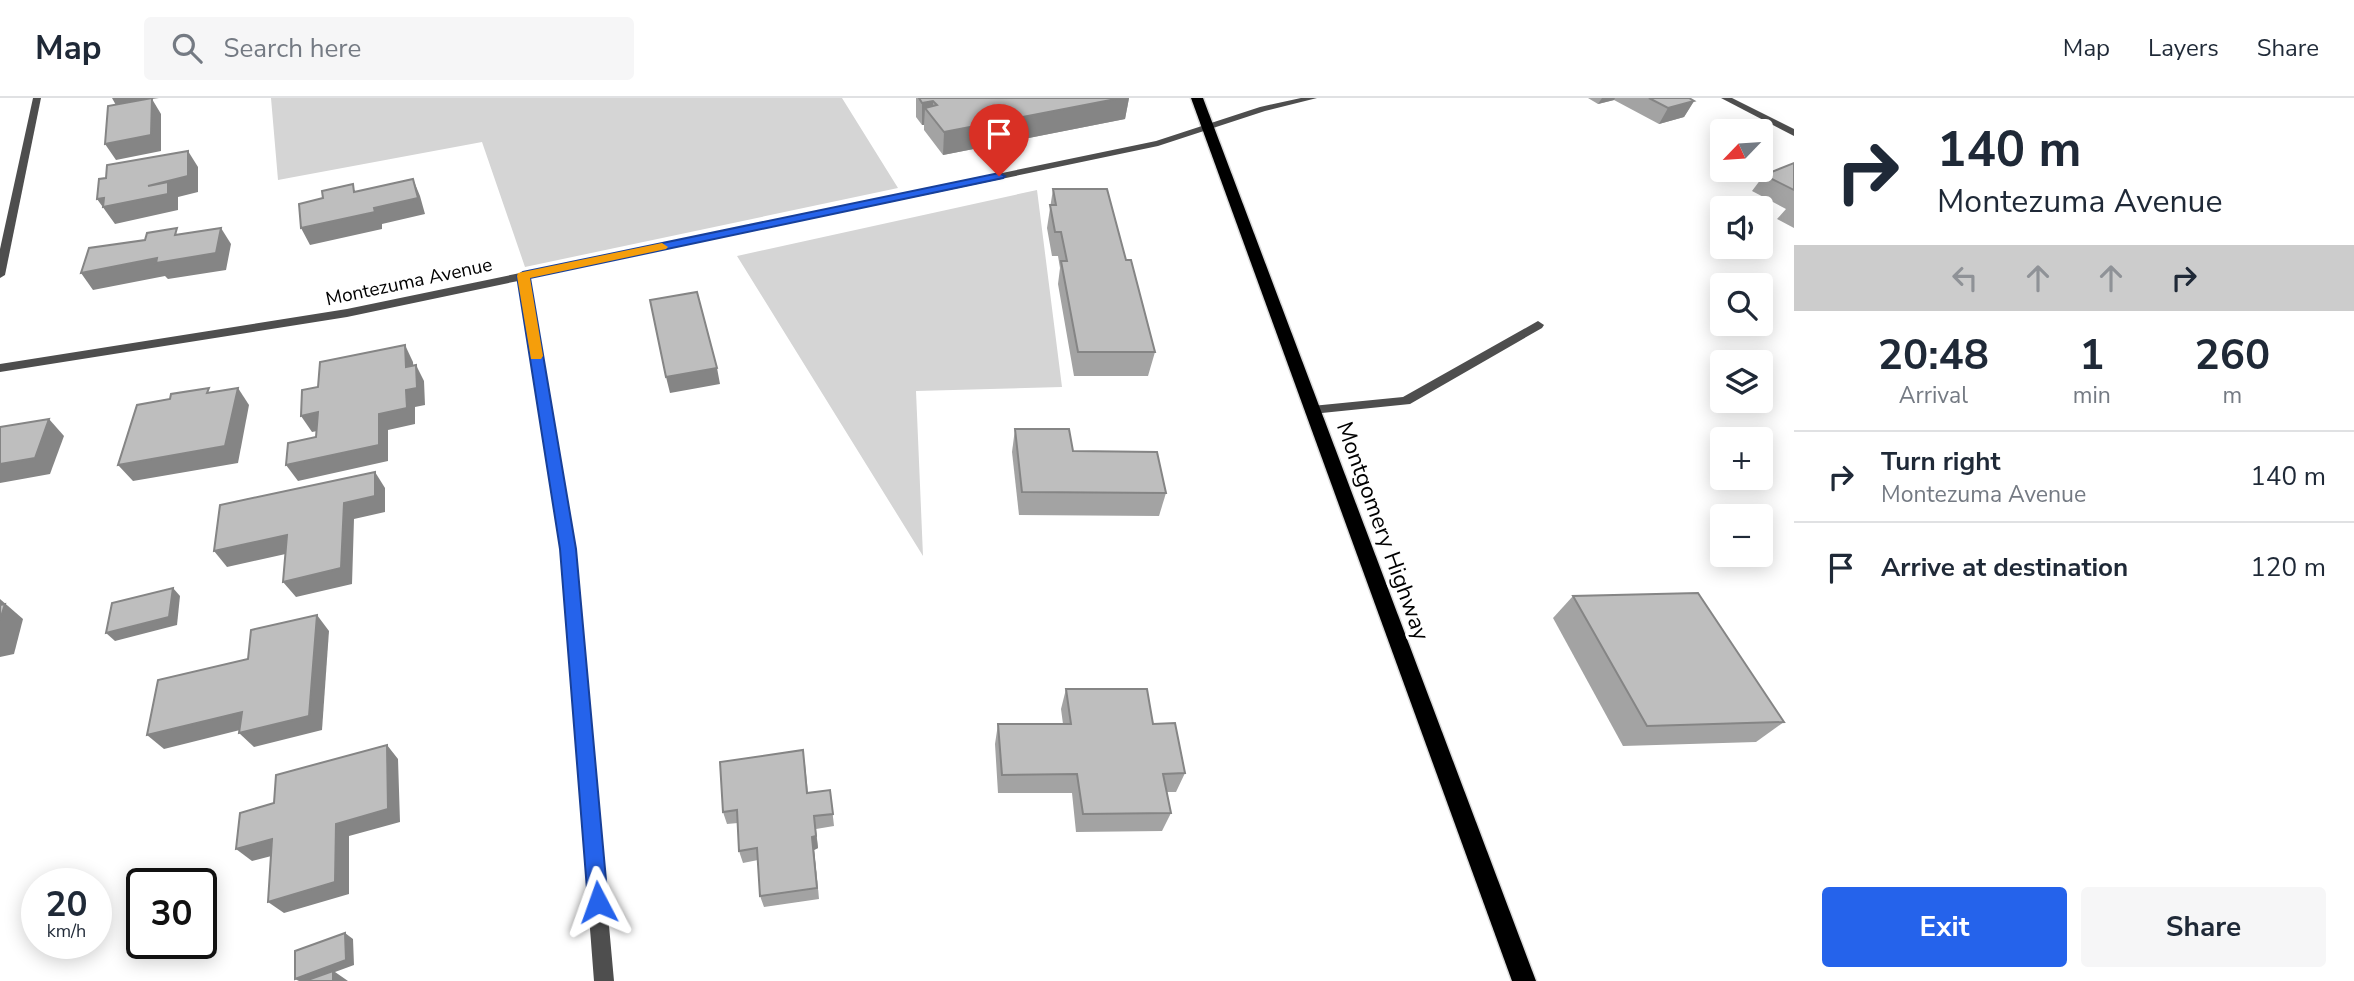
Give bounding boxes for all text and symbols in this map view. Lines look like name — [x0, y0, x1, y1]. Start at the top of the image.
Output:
search box — [144, 17, 634, 80]
text: Map — [35, 26, 102, 71]
icon: search — [168, 29, 206, 67]
text: Search here — [224, 31, 361, 66]
text: Map — [2063, 32, 2110, 64]
text: Layers — [2148, 32, 2219, 64]
text: Share — [2257, 32, 2319, 64]
pin — [969, 104, 1029, 176]
icon: arrive — [980, 115, 1018, 153]
text: 140 m — [1937, 116, 2081, 183]
north arrow — [1710, 119, 1773, 182]
map controls — [1710, 119, 1773, 567]
icon: right — [1822, 126, 1913, 217]
text: Montezuma Avenue — [1937, 180, 2223, 223]
button: sound — [1710, 196, 1773, 259]
street label: Montezuma Avenue — [323, 252, 495, 312]
icon: left — [1946, 259, 1984, 297]
icon: ahead — [2019, 259, 2057, 297]
icon: ahead — [2092, 259, 2130, 297]
icon: right — [2165, 259, 2203, 297]
button: search — [1710, 273, 1773, 336]
text: 20:48 — [1878, 327, 1989, 384]
text: 1 — [2079, 327, 2104, 384]
text: 260 — [2195, 327, 2270, 384]
button: layers — [1710, 350, 1773, 413]
text: Arrival — [1899, 380, 1968, 411]
text: min — [2073, 380, 2111, 411]
text: m — [2223, 380, 2242, 411]
street label: Montgomery Highway — [1329, 417, 1437, 645]
button: + — [1710, 427, 1773, 490]
text: Turn right — [1881, 444, 2000, 479]
icon: right — [1822, 458, 1860, 496]
text: 140 m — [2250, 459, 2326, 494]
text: Montezuma Avenue — [1881, 479, 2086, 510]
button: − — [1710, 504, 1773, 567]
icon: arrive — [1822, 549, 1860, 587]
text: Arrive at destination — [1881, 550, 2128, 585]
text: 120 m — [2250, 550, 2326, 585]
position arrow — [561, 865, 635, 939]
speed limit sign: 30 — [126, 868, 217, 959]
text: 20 — [45, 881, 88, 928]
button: Exit — [1822, 887, 2067, 967]
button: Share — [2081, 887, 2326, 967]
text: km/h — [47, 919, 86, 943]

